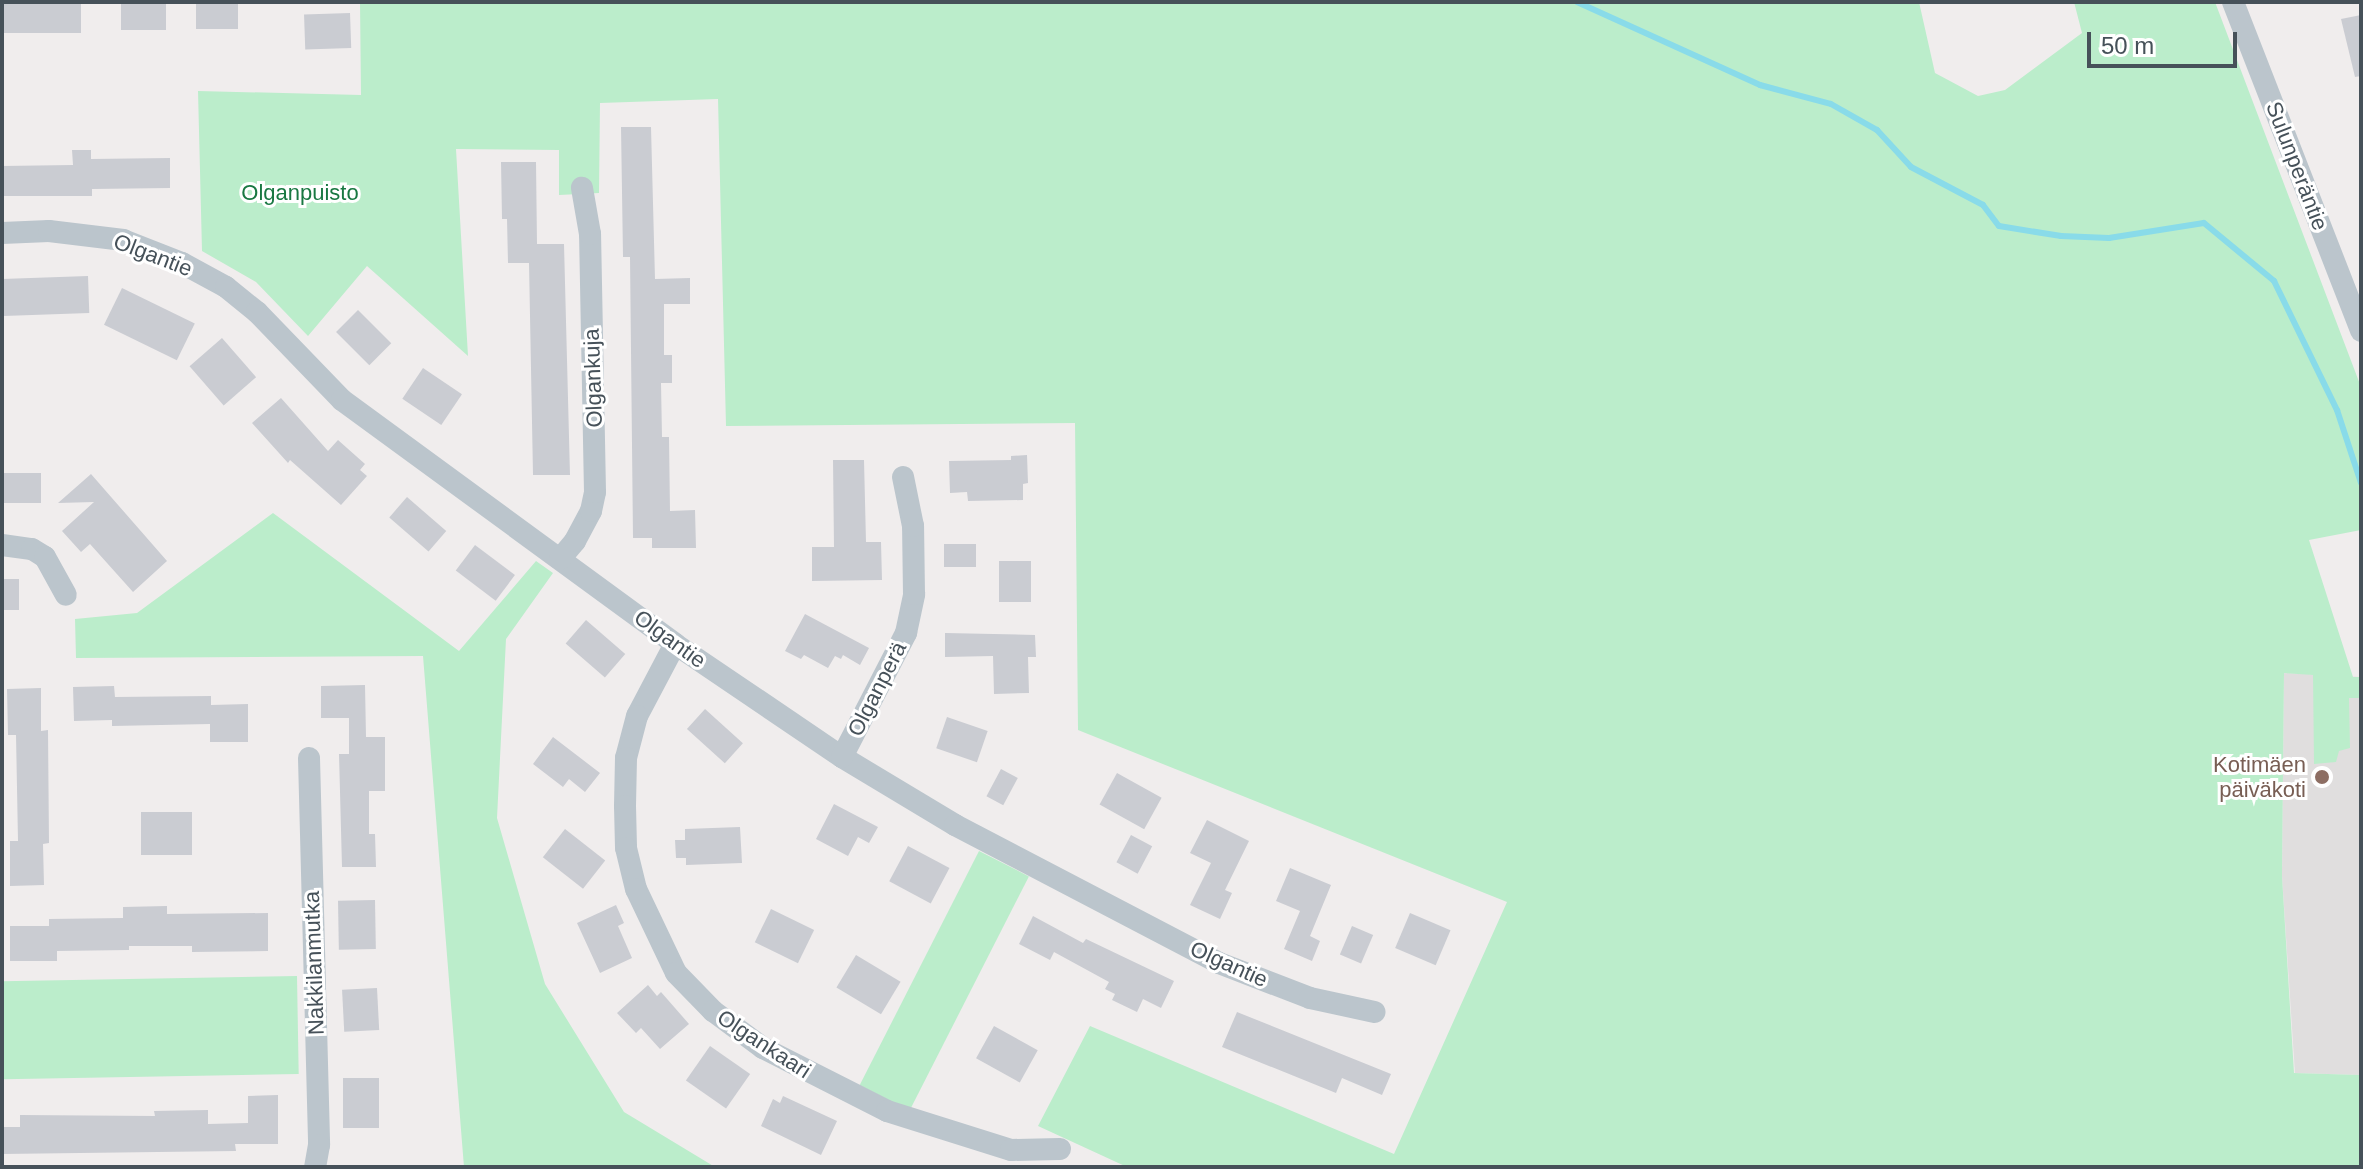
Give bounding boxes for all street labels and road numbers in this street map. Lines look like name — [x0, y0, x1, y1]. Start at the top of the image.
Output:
street label: Sulunperäntie — [2260, 98, 2334, 234]
street label: Olgantie — [110, 228, 196, 282]
street label: Olgankuja — [578, 328, 608, 428]
street label: Olgantie — [629, 604, 711, 674]
street label: Olganperä — [842, 637, 912, 741]
street label: Nakkilanmutka — [298, 890, 330, 1036]
street label: Olgantie — [1186, 935, 1272, 993]
street label: Olgankaari — [712, 1004, 816, 1084]

